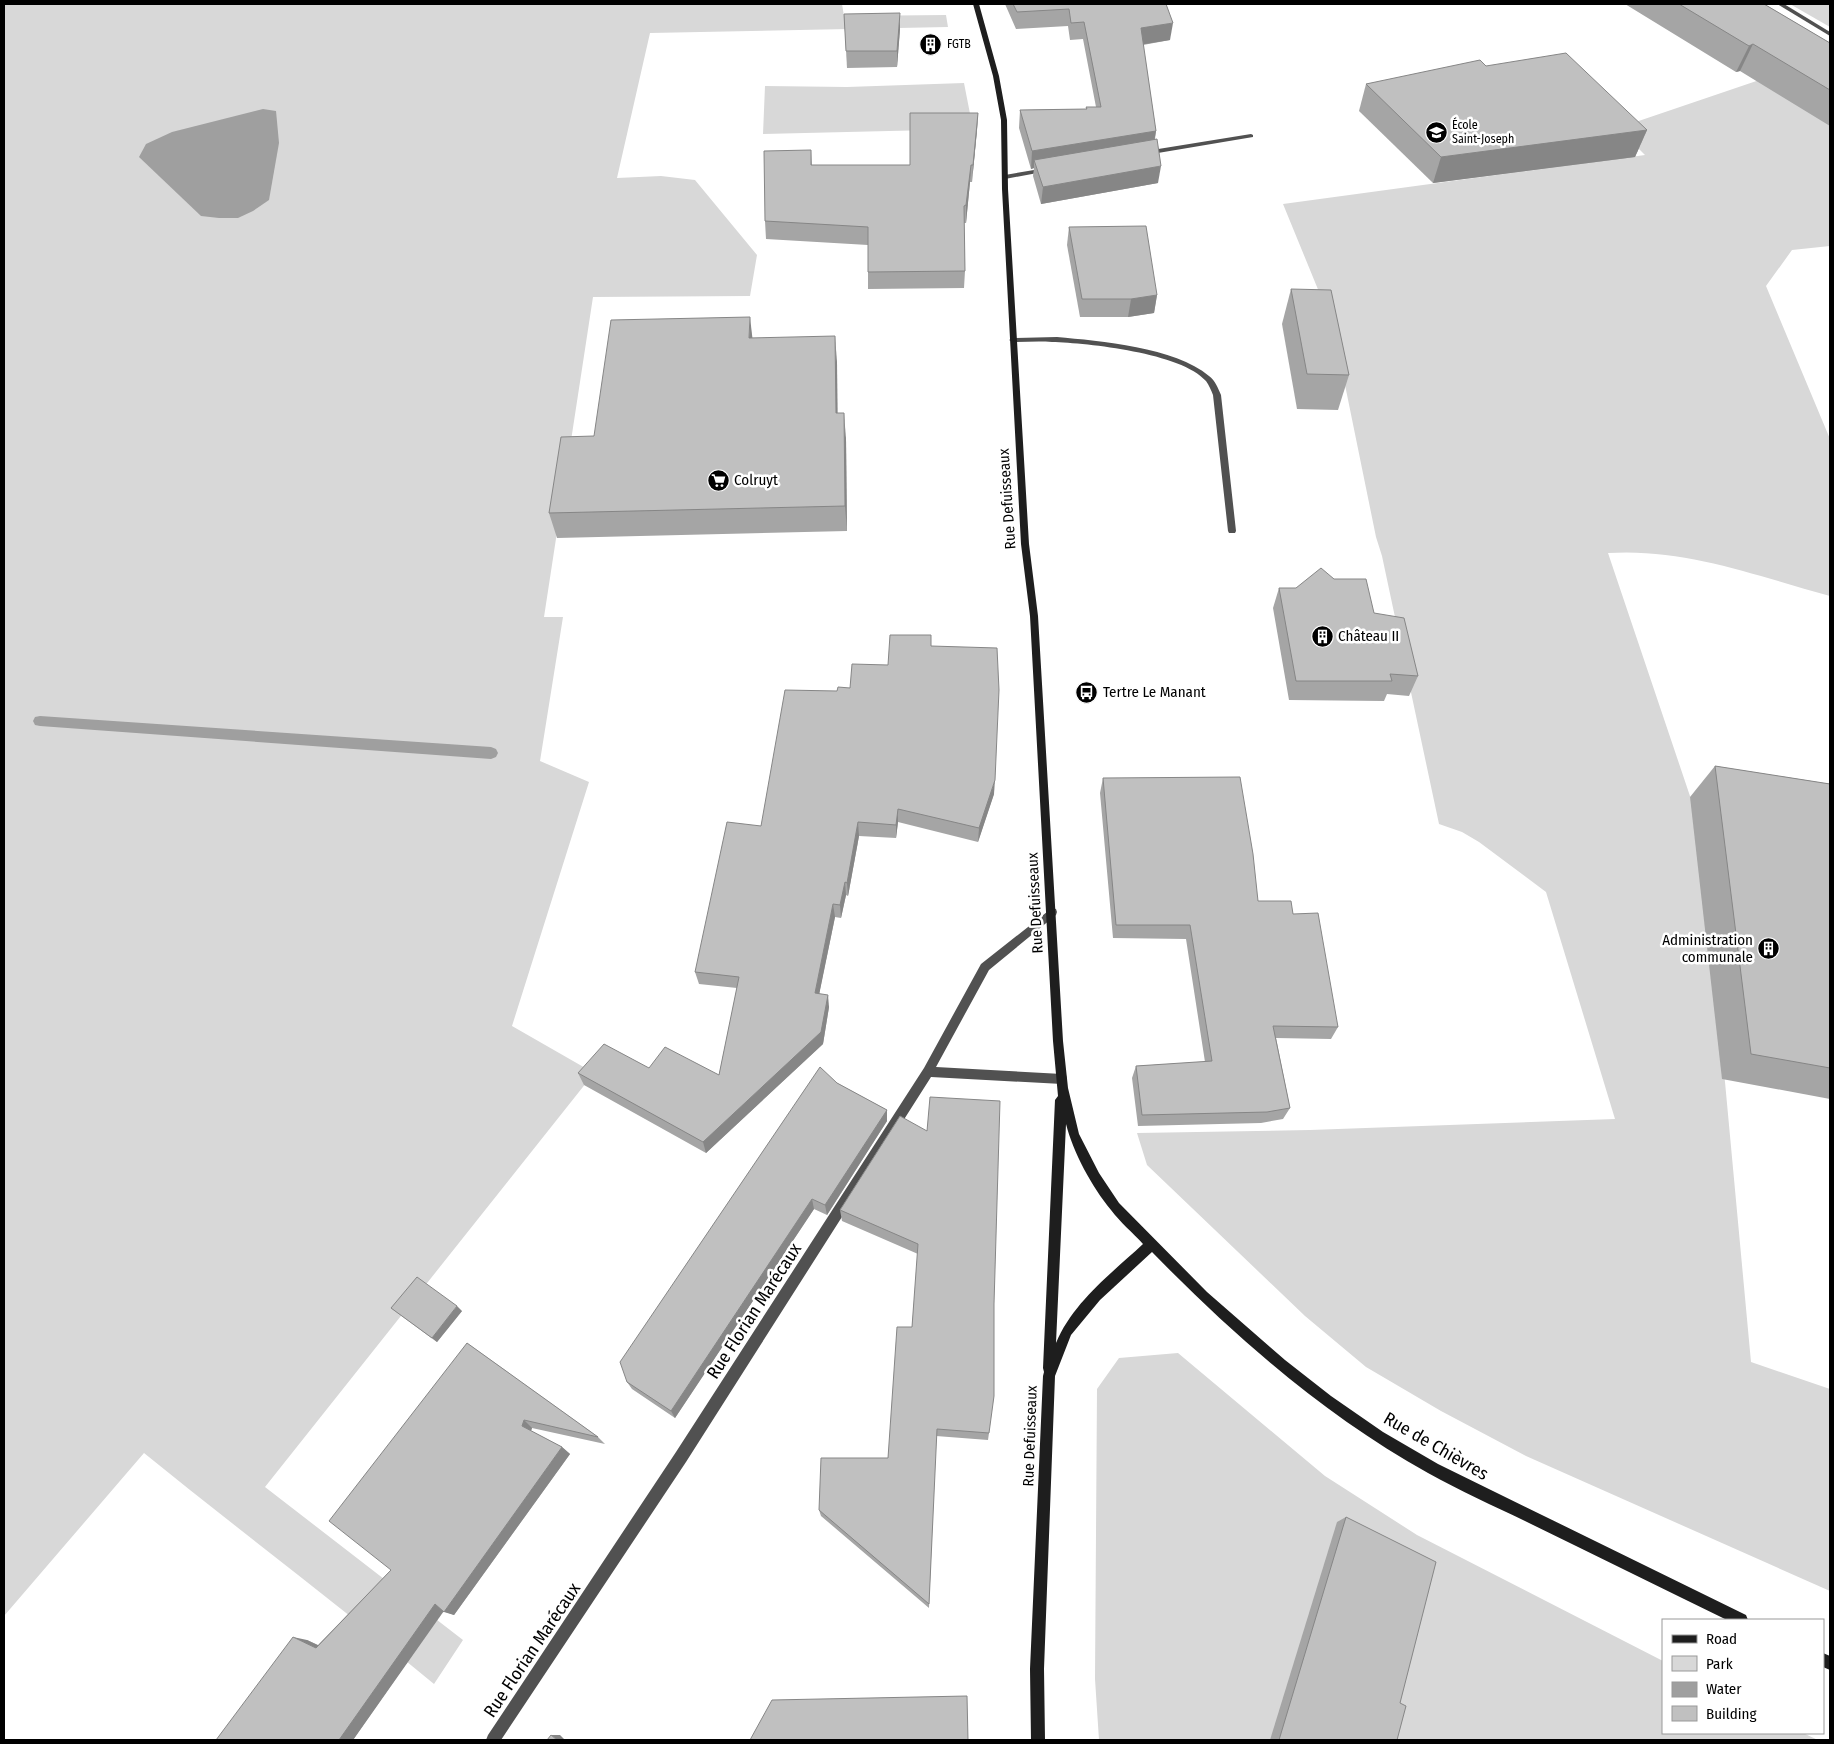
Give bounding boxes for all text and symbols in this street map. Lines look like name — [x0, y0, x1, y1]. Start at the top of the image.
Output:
building icon: FGTB — [919, 32, 943, 56]
place label: FGTB — [947, 37, 971, 51]
place label: École Saint-Joseph — [1452, 117, 1514, 146]
school or university icon: École Saint-Joseph — [1424, 120, 1448, 144]
street label: Rue Defuisseaux — [994, 448, 1020, 550]
supermarket icon: Colruyt — [706, 468, 730, 492]
place label: Colruyt — [734, 471, 778, 489]
building icon: Château II — [1310, 624, 1334, 648]
place label: Château II — [1338, 627, 1399, 645]
bus stop icon: Tertre Le Manant — [1075, 680, 1099, 704]
place label: Tertre Le Manant — [1103, 683, 1206, 701]
street label: Rue Defuisseaux — [1023, 852, 1047, 954]
place label: Administration communale — [1662, 931, 1753, 966]
building icon: Administration communale — [1757, 937, 1781, 961]
street label: Rue Florian Marécaux — [702, 1239, 806, 1383]
street label: Rue Defuisseaux — [1019, 1385, 1041, 1487]
street label: Rue de Chièvres — [1380, 1407, 1493, 1485]
street label: Rue Florian Marécaux — [479, 1578, 585, 1721]
legend — [1662, 1619, 1824, 1734]
text: Road — [1706, 1630, 1737, 1648]
text: Park — [1706, 1655, 1733, 1673]
text: Water — [1706, 1680, 1742, 1698]
text: Building — [1706, 1705, 1757, 1723]

